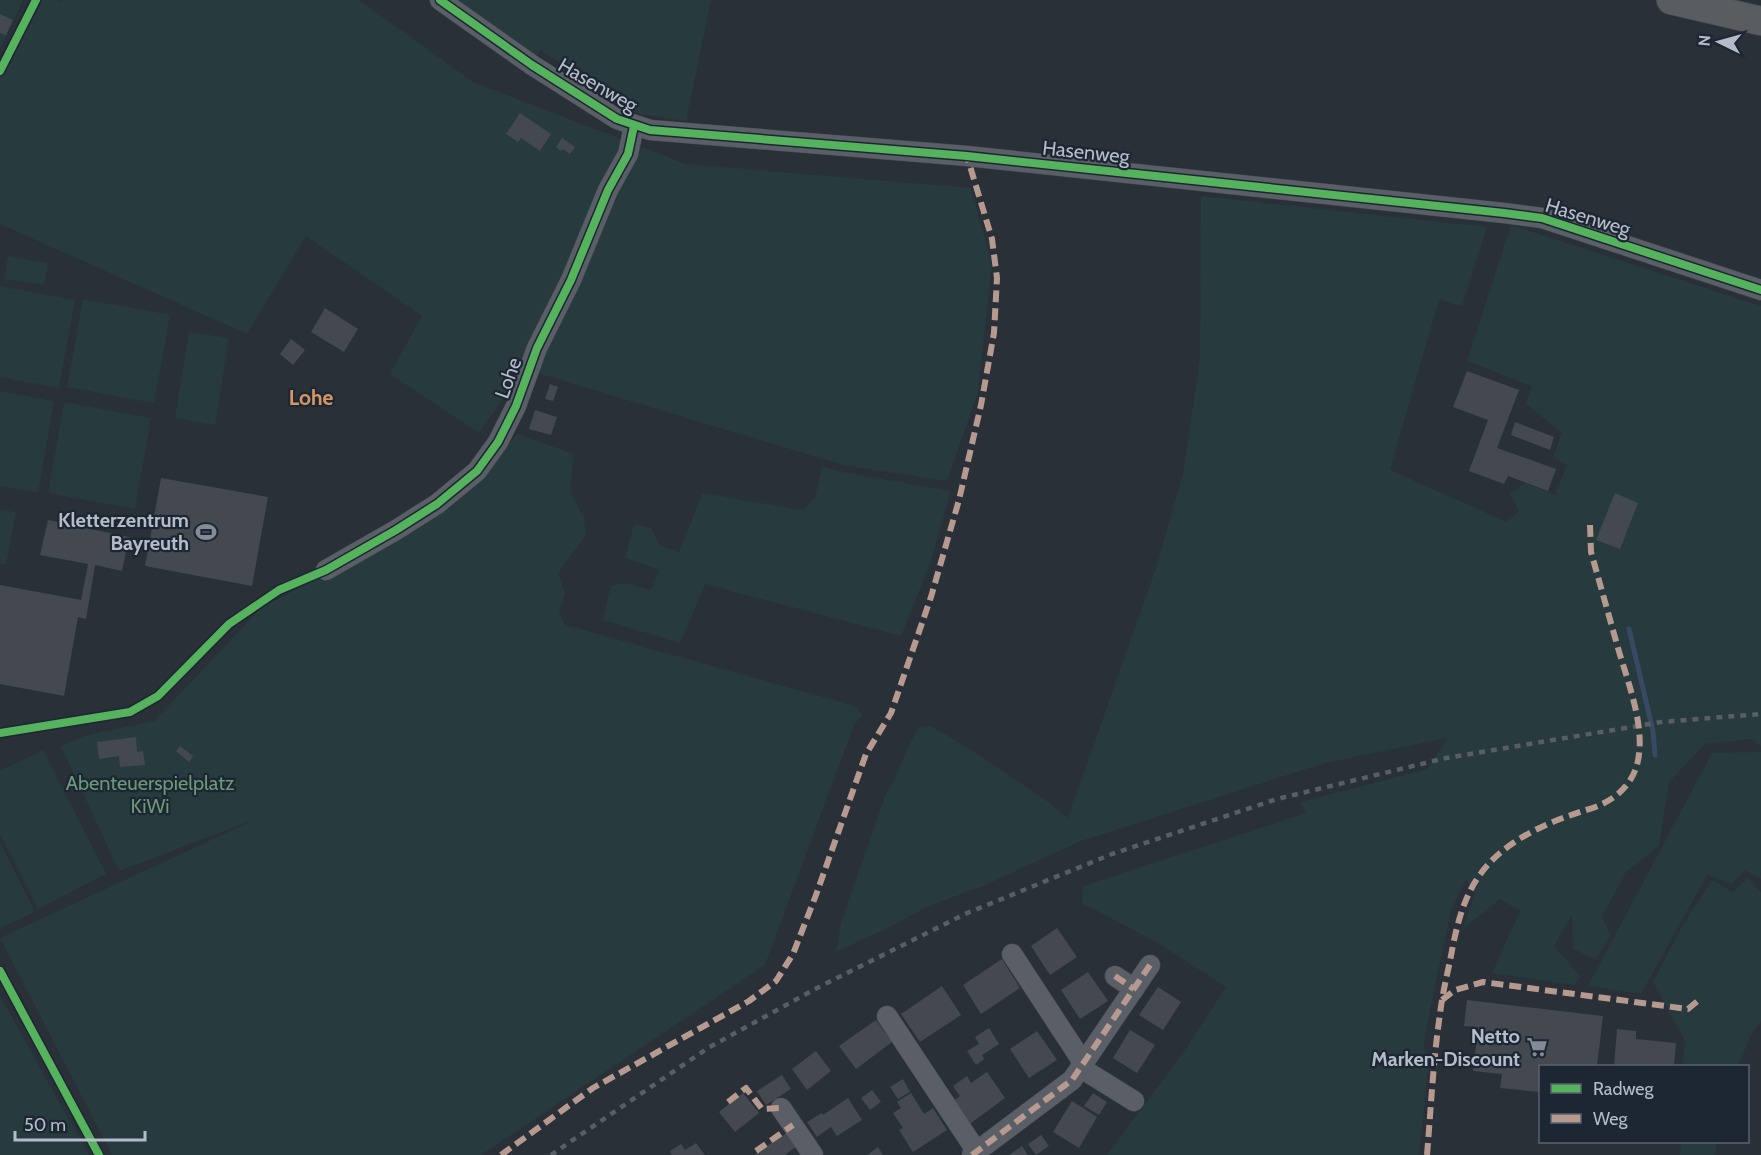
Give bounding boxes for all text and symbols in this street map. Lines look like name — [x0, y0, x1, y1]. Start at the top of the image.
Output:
north arrow — [1689, 12, 1749, 72]
text: N — [1695, 34, 1715, 47]
street label: Hasenweg — [554, 53, 643, 118]
street label: Hasenweg — [1041, 135, 1132, 169]
street label: Hasenweg — [1543, 193, 1634, 242]
street label: Lohe — [490, 354, 526, 402]
district label: Lohe — [289, 385, 334, 410]
place label: Kletterzentrum Bayreuth — [58, 508, 189, 555]
sports icon: Kletterzentrum Bayreuth — [194, 520, 218, 544]
park label: Abenteuerspielplatz KiWi — [66, 771, 234, 818]
place label: Netto Marken-Discount — [1371, 1024, 1520, 1071]
supermarket icon: Netto Marken-Discount — [1525, 1035, 1549, 1059]
legend — [1539, 1065, 1749, 1143]
text: Radweg — [1593, 1078, 1655, 1100]
scale bar — [15, 1104, 146, 1142]
text: Weg — [1593, 1108, 1629, 1130]
text: 50 m — [24, 1114, 66, 1136]

